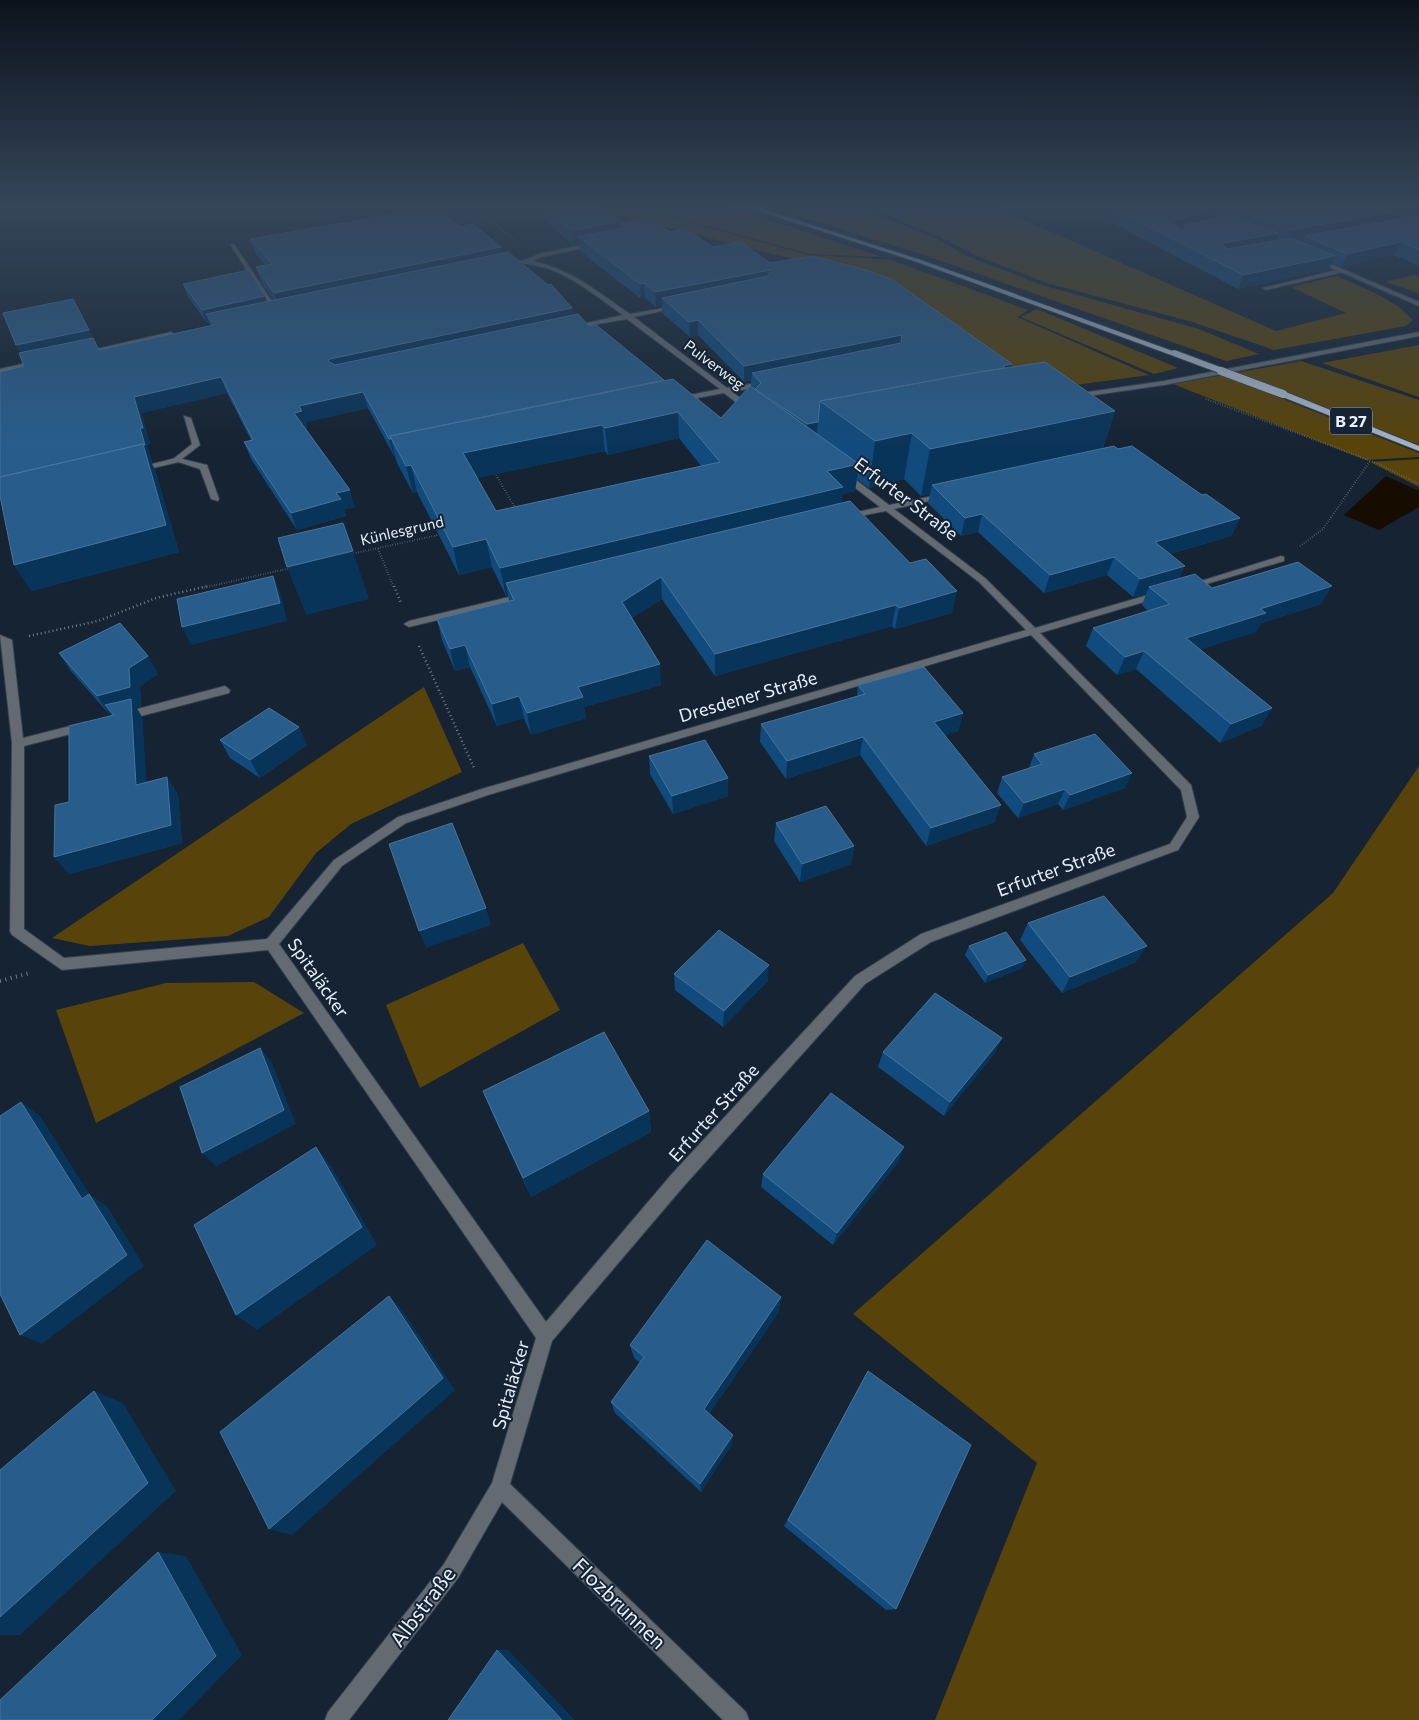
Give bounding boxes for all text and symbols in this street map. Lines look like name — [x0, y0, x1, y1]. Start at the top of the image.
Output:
street label: Pulverweg — [681, 336, 748, 393]
road number: B 27 — [1330, 408, 1372, 434]
street label: Erfurter Straße — [850, 452, 963, 544]
street label: Künlesgrund — [358, 512, 445, 548]
street label: Dresdener Straße — [676, 666, 819, 726]
street label: Erfurter Straße — [994, 837, 1118, 901]
street label: Spitaläcker — [284, 934, 354, 1021]
street label: Erfurter Straße — [664, 1059, 763, 1166]
street label: Spitaläcker — [487, 1338, 533, 1432]
street label: Flozbrunnen — [568, 1552, 672, 1654]
street label: Albstraße — [384, 1561, 460, 1651]

